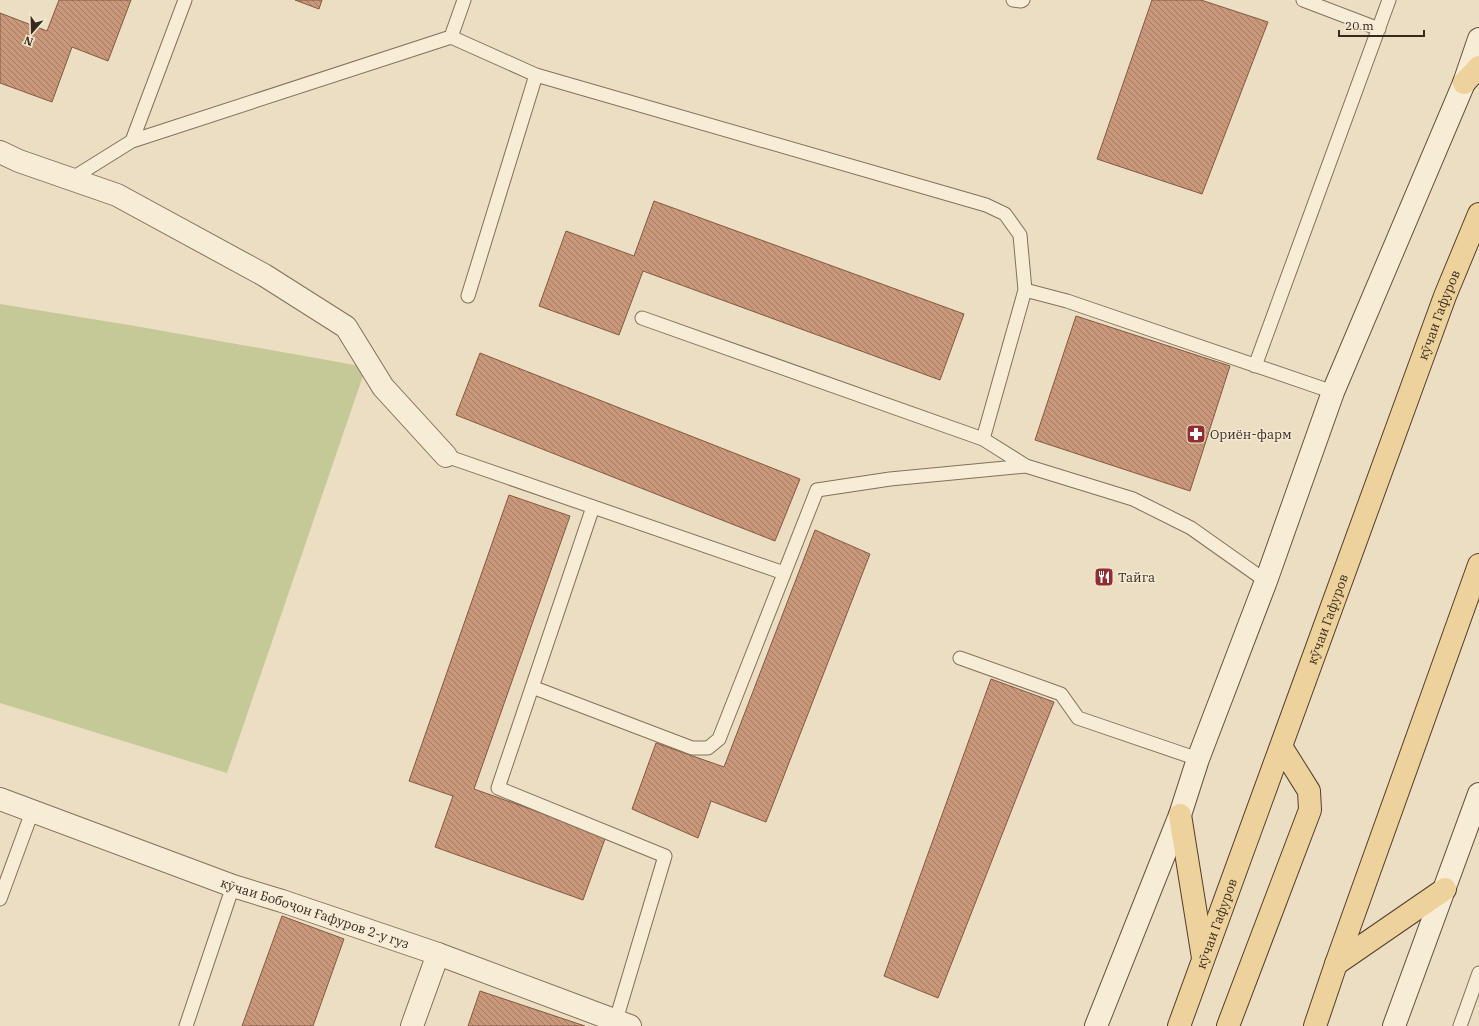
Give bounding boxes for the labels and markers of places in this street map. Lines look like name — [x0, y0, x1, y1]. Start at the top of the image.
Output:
pharmacy icon: Ориён-фарм — [1185, 423, 1207, 445]
place label: Ориён-фарм — [1210, 426, 1292, 443]
restaurant icon: Тайга — [1093, 566, 1115, 588]
place label: Тайга — [1118, 569, 1155, 586]

